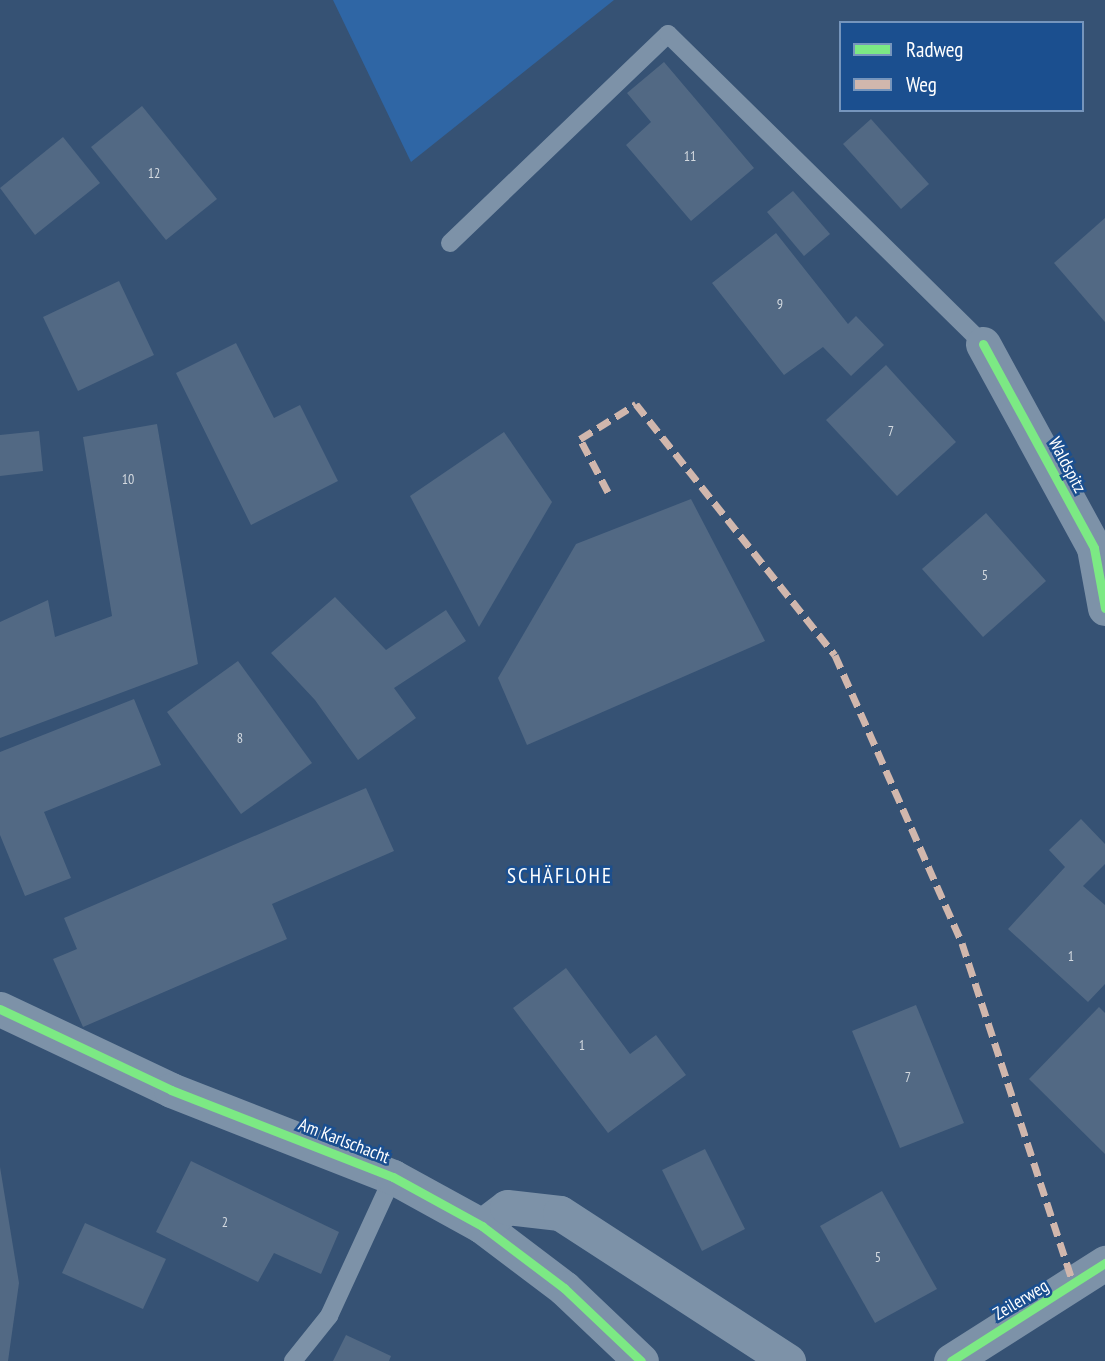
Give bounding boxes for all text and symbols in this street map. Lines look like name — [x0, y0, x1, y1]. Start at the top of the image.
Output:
legend — [839, 21, 1084, 112]
text: Radweg — [906, 36, 963, 63]
text: Weg — [906, 71, 937, 98]
house number: 11 — [684, 148, 696, 164]
house number: 12 — [148, 165, 160, 181]
house number: 9 — [777, 296, 783, 312]
house number: 7 — [888, 423, 894, 439]
street label: Waldspitz — [1043, 433, 1091, 497]
house number: 10 — [122, 471, 134, 487]
house number: 5 — [982, 567, 988, 583]
house number: 8 — [237, 730, 243, 746]
district label: SCHÄFLOHE — [508, 863, 612, 889]
house number: 1 — [1068, 948, 1074, 964]
house number: 1 — [579, 1037, 585, 1053]
house number: 7 — [905, 1069, 911, 1085]
street label: Am Karlschacht — [295, 1114, 393, 1168]
house number: 2 — [222, 1214, 228, 1230]
house number: 5 — [875, 1249, 881, 1265]
street label: Zeilerweg — [989, 1275, 1053, 1325]

